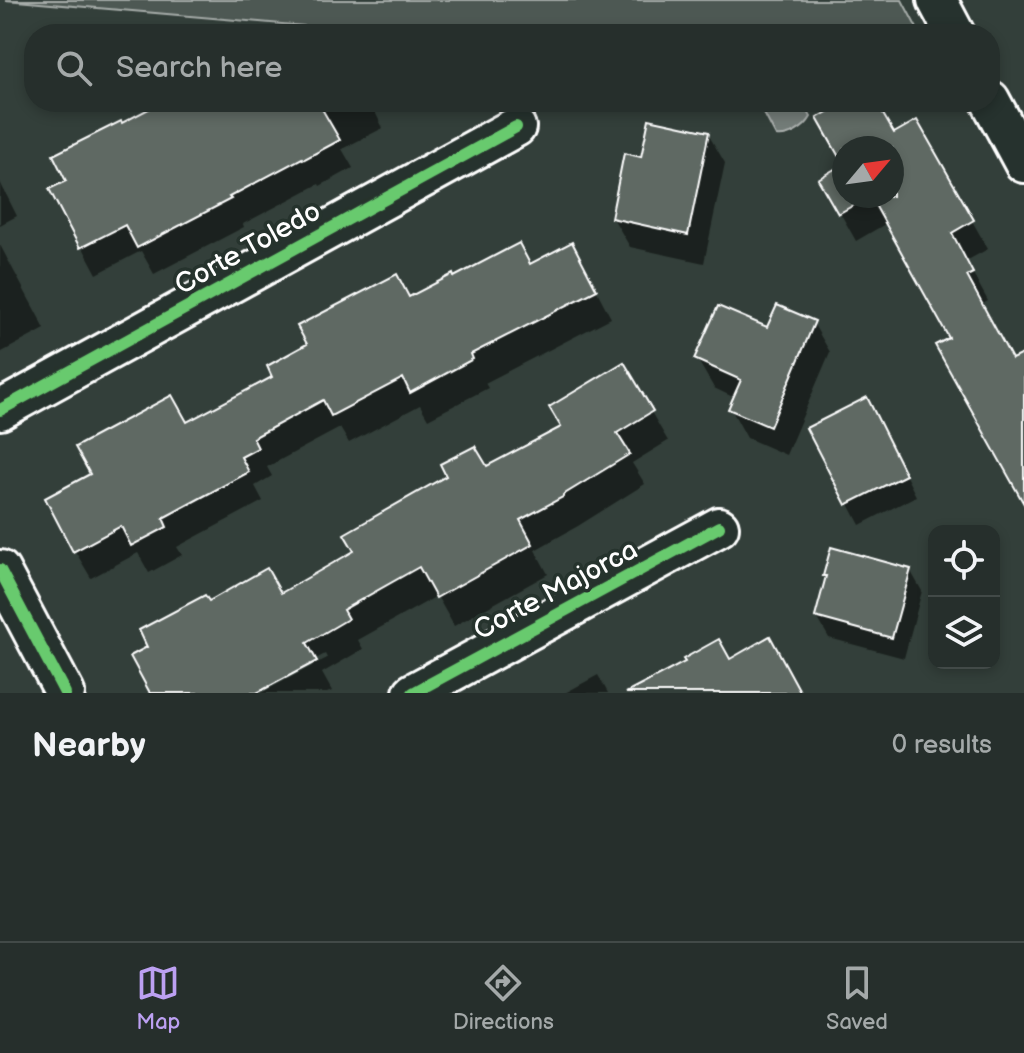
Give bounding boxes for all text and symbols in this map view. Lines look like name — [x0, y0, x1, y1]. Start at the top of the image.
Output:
search box — [24, 24, 1000, 112]
icon: search — [52, 46, 96, 90]
text: Search here — [116, 50, 282, 86]
north arrow — [832, 136, 904, 208]
street label: Corte Toledo — [169, 195, 326, 302]
map controls — [928, 525, 1000, 669]
button: locate — [928, 525, 1000, 597]
street label: Corte Majorca — [468, 533, 643, 647]
button: layers — [928, 597, 1000, 669]
text: Nearby — [32, 725, 146, 766]
text: 0 results — [892, 730, 992, 761]
tab: Map — [136, 961, 180, 1036]
tab: Directions — [453, 961, 554, 1036]
tab: Saved — [826, 961, 888, 1036]

